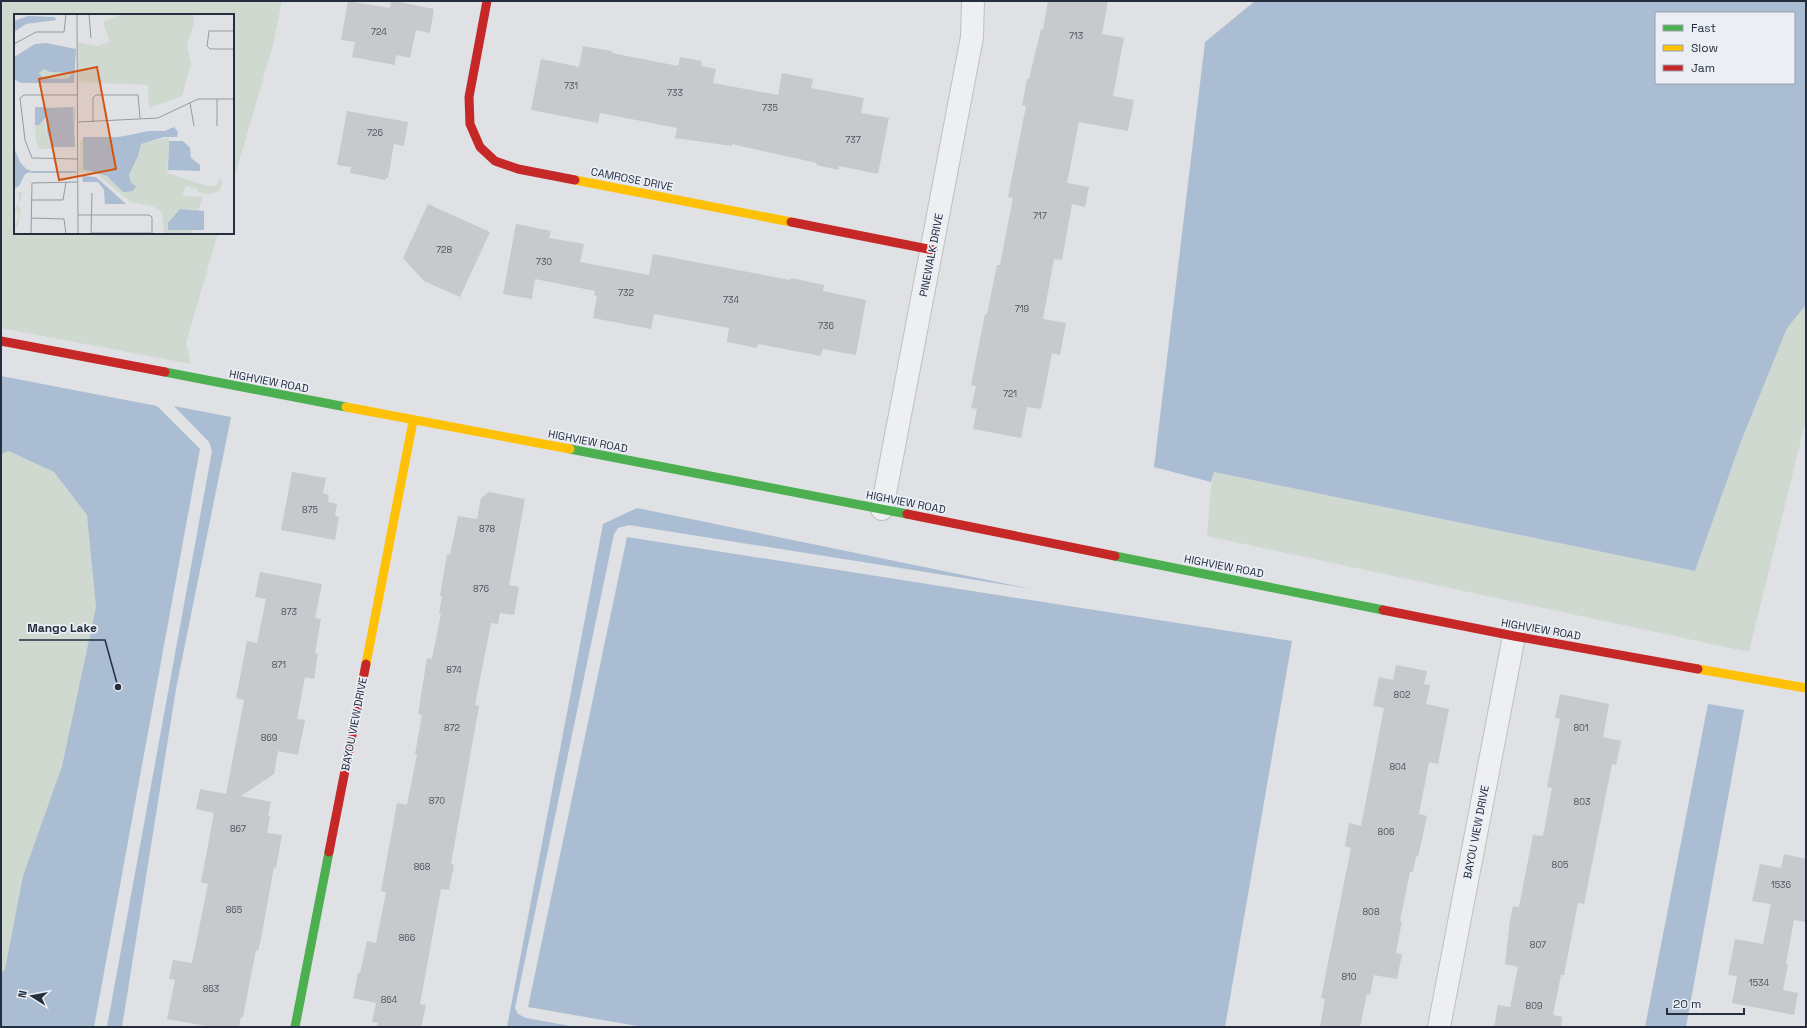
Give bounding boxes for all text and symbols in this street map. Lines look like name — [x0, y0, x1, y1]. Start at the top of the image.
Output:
legend — [1655, 12, 1795, 84]
inset map — [14, 14, 234, 234]
text: Fast — [1691, 20, 1716, 36]
house number: 724 — [371, 26, 387, 38]
house number: 713 — [1069, 30, 1083, 42]
text: Slow — [1691, 40, 1718, 56]
text: Jam — [1691, 60, 1715, 76]
house number: 731 — [564, 80, 578, 92]
house number: 733 — [667, 87, 683, 99]
house number: 735 — [762, 102, 778, 114]
house number: 726 — [367, 127, 383, 139]
house number: 737 — [845, 134, 861, 146]
street label: CAMROSE DRIVE — [590, 164, 674, 194]
house number: 717 — [1033, 210, 1047, 222]
street label: PINEWALK DRIVE — [916, 212, 946, 298]
house number: 728 — [436, 244, 452, 256]
house number: 730 — [536, 256, 552, 268]
house number: 732 — [618, 287, 634, 299]
house number: 734 — [723, 294, 739, 306]
house number: 719 — [1015, 303, 1029, 315]
house number: 736 — [818, 320, 834, 332]
street label: HIGHVIEW ROAD — [228, 366, 310, 396]
house number: 721 — [1003, 388, 1017, 400]
street label: HIGHVIEW ROAD — [547, 426, 629, 456]
street label: HIGHVIEW ROAD — [865, 487, 947, 517]
house number: 875 — [302, 504, 318, 516]
house number: 878 — [479, 523, 495, 535]
street label: HIGHVIEW ROAD — [1183, 551, 1265, 581]
house number: 876 — [473, 583, 489, 595]
house number: 873 — [281, 606, 297, 618]
street label: HIGHVIEW ROAD — [1500, 615, 1582, 643]
callout: Mango Lake — [19, 616, 105, 640]
text: Mango Lake — [27, 620, 97, 636]
house number: 871 — [272, 659, 286, 671]
house number: 874 — [446, 664, 462, 676]
street label: BAYOU VIEW DRIVE — [338, 676, 370, 772]
house number: 802 — [1394, 689, 1410, 701]
house number: 872 — [444, 722, 460, 734]
house number: 801 — [1573, 722, 1589, 734]
house number: 869 — [261, 732, 277, 744]
house number: 804 — [1389, 761, 1407, 773]
street label: BAYOU VIEW DRIVE — [1460, 784, 1492, 880]
house number: 870 — [429, 795, 445, 807]
house number: 803 — [1574, 796, 1590, 808]
house number: 867 — [230, 823, 246, 835]
house number: 806 — [1378, 826, 1395, 838]
house number: 805 — [1552, 859, 1568, 871]
house number: 868 — [414, 861, 431, 873]
house number: 1536 — [1771, 879, 1792, 891]
house number: 865 — [226, 904, 242, 916]
house number: 808 — [1363, 906, 1380, 918]
house number: 866 — [399, 932, 416, 944]
house number: 807 — [1530, 939, 1546, 951]
house number: 810 — [1341, 971, 1357, 983]
north arrow — [12, 976, 52, 1016]
house number: 1534 — [1749, 977, 1769, 989]
house number: 863 — [203, 983, 219, 995]
text: N — [15, 989, 30, 999]
scale bar — [1667, 990, 1744, 1016]
house number: 864 — [381, 994, 398, 1006]
text: 20 m — [1673, 996, 1701, 1012]
house number: 809 — [1526, 1000, 1542, 1012]

